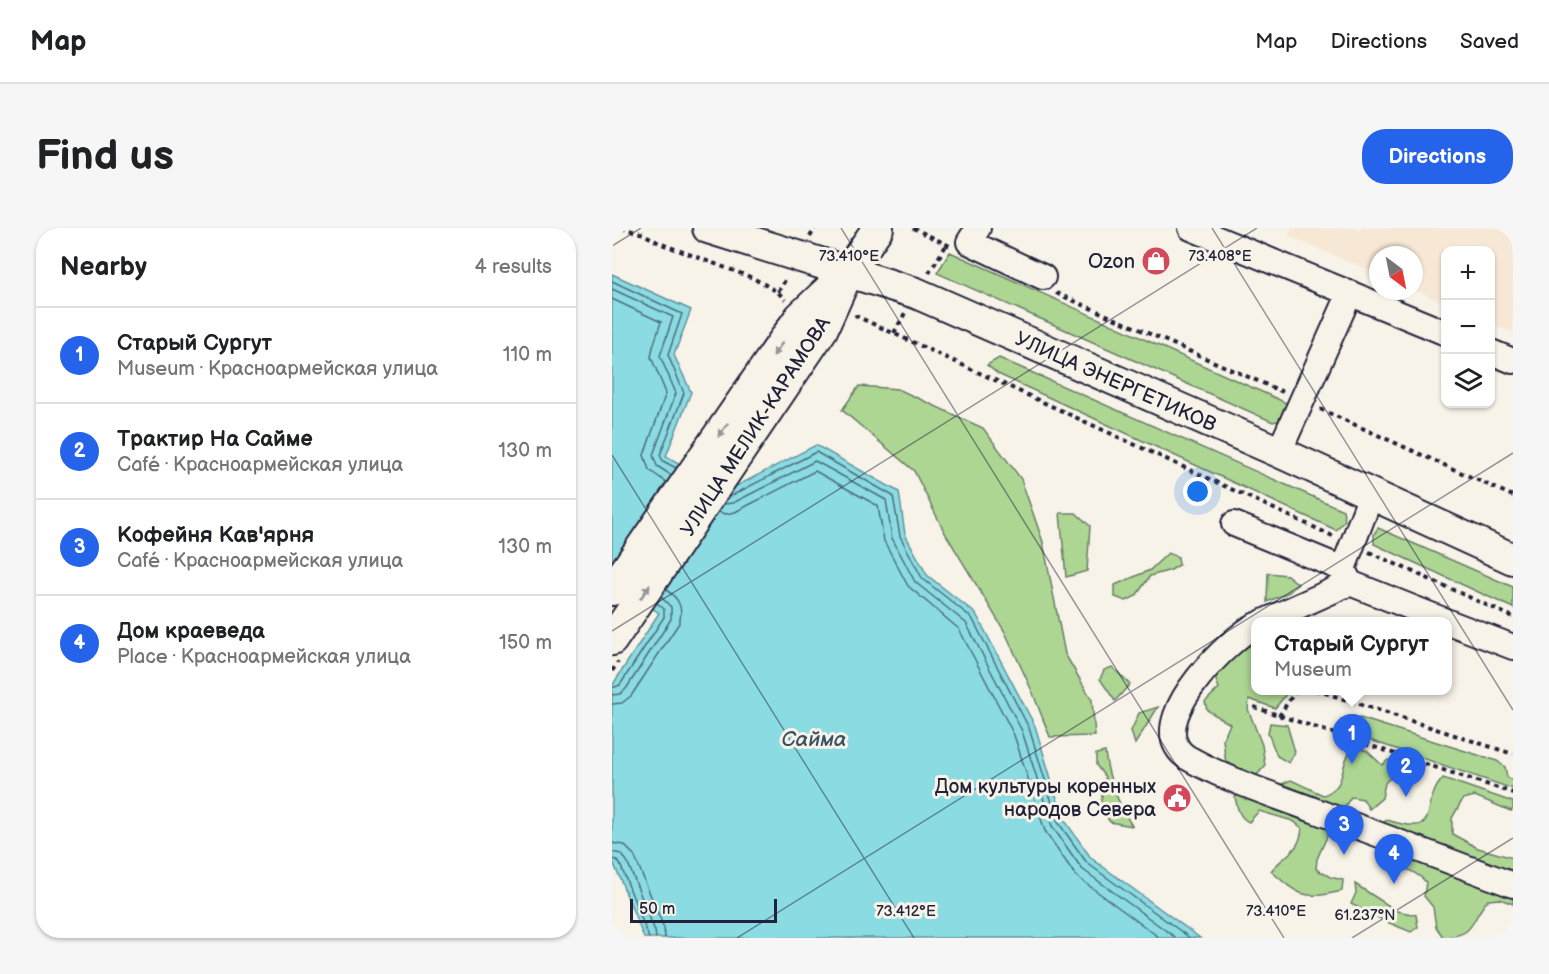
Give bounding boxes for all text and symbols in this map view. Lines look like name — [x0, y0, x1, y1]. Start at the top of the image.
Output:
text: Map — [30, 25, 86, 58]
text: Map — [1255, 29, 1298, 54]
text: Directions — [1331, 29, 1427, 54]
text: Saved — [1460, 29, 1519, 54]
button: Directions — [1362, 129, 1513, 184]
text: Find us — [36, 131, 174, 182]
shop icon: Ozon — [1140, 245, 1172, 277]
north arrow — [1369, 246, 1423, 300]
map controls — [1441, 246, 1495, 408]
button: + — [1441, 246, 1495, 300]
text: 73.410°E — [819, 247, 879, 266]
text: 73.408°E — [1188, 247, 1252, 266]
place label: Ozon — [1088, 250, 1135, 274]
text: Nearby — [60, 252, 147, 283]
text: 4 results — [474, 255, 552, 279]
button: − — [1441, 300, 1495, 354]
street label: УЛИЦА МЕЛИК-КАРАМОВА — [676, 312, 836, 541]
street label: УЛИЦА ЭНЕРГЕТИКОВ — [1011, 327, 1220, 437]
text: Старый Сургут — [117, 330, 272, 357]
one-way arrow — [772, 341, 784, 357]
text: 1 — [75, 343, 84, 367]
text: 110 m — [503, 343, 552, 367]
button: layers — [1441, 354, 1495, 408]
text: Museum · Красноармейская улица — [117, 357, 438, 381]
one-way arrow — [717, 421, 729, 437]
text: Трактир На Сайме — [117, 426, 313, 453]
text: 2 — [74, 439, 85, 463]
text: 130 m — [498, 439, 552, 463]
text: Café · Красноармейская улица — [117, 453, 403, 477]
your location — [1183, 477, 1212, 506]
text: Кофейня Кав'ярня — [117, 522, 314, 549]
text: 3 — [74, 535, 85, 559]
text: 130 m — [498, 535, 552, 559]
text: Café · Красноармейская улица — [117, 549, 403, 573]
one-way arrow — [639, 584, 651, 600]
popup — [1251, 617, 1452, 695]
text: Дом краеведа — [117, 618, 265, 645]
text: 4 — [74, 631, 85, 655]
text: 150 m — [499, 631, 552, 655]
text: Старый Сургут — [1274, 631, 1429, 658]
text: Place · Красноармейская улица — [117, 645, 411, 669]
text: Museum — [1274, 658, 1352, 682]
pin: 1 — [1332, 714, 1372, 764]
water label: Сайма — [782, 727, 846, 752]
pin: 2 — [1386, 748, 1426, 797]
place label: Дом культуры коренных народов Севера — [935, 775, 1156, 822]
public building icon: Дом культуры коренных народов Севера — [1161, 782, 1193, 814]
pin: 3 — [1324, 806, 1364, 855]
pin: 4 — [1374, 834, 1414, 884]
scale bar — [630, 896, 777, 924]
text: 50 m — [639, 900, 675, 919]
text: 73.412°E — [876, 902, 936, 921]
text: 73.410°E — [1246, 902, 1306, 921]
text: 61.237°N — [1334, 906, 1396, 925]

